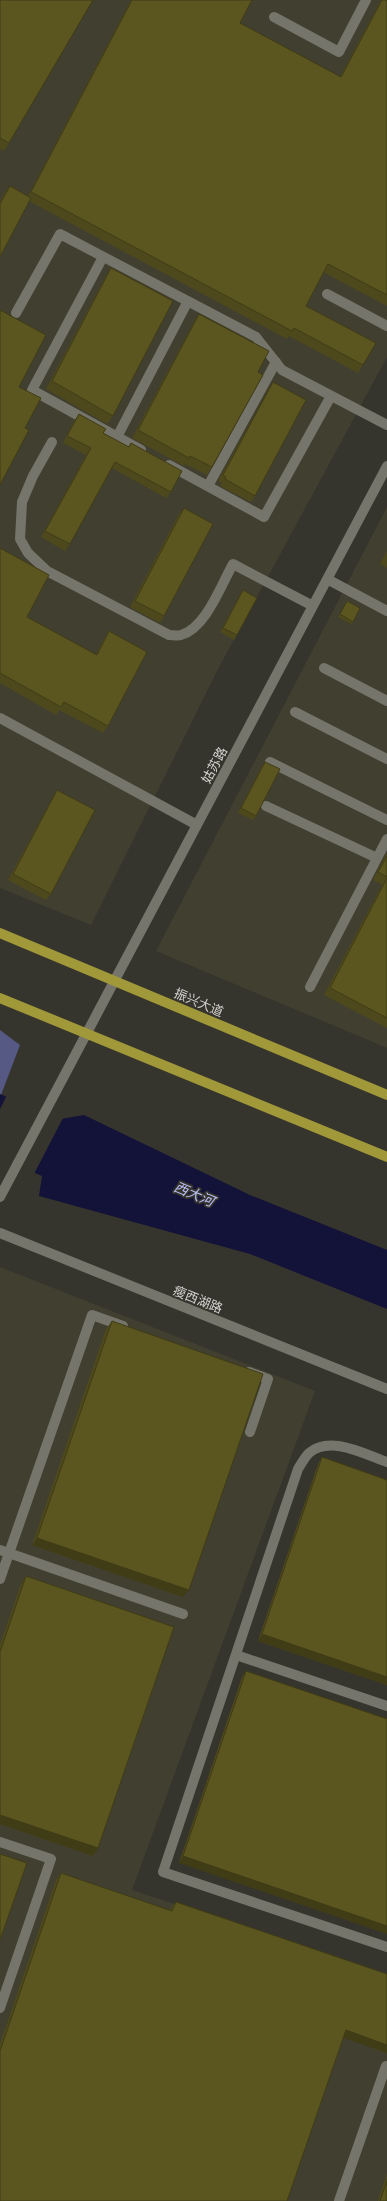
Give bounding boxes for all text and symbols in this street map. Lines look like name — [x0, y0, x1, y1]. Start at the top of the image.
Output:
street label: 姑苏路 — [198, 744, 232, 787]
street label: 振兴大道 — [171, 984, 226, 1021]
water label: 西大河 — [170, 1178, 220, 1214]
street label: 瘦西湖路 — [170, 1282, 225, 1318]

